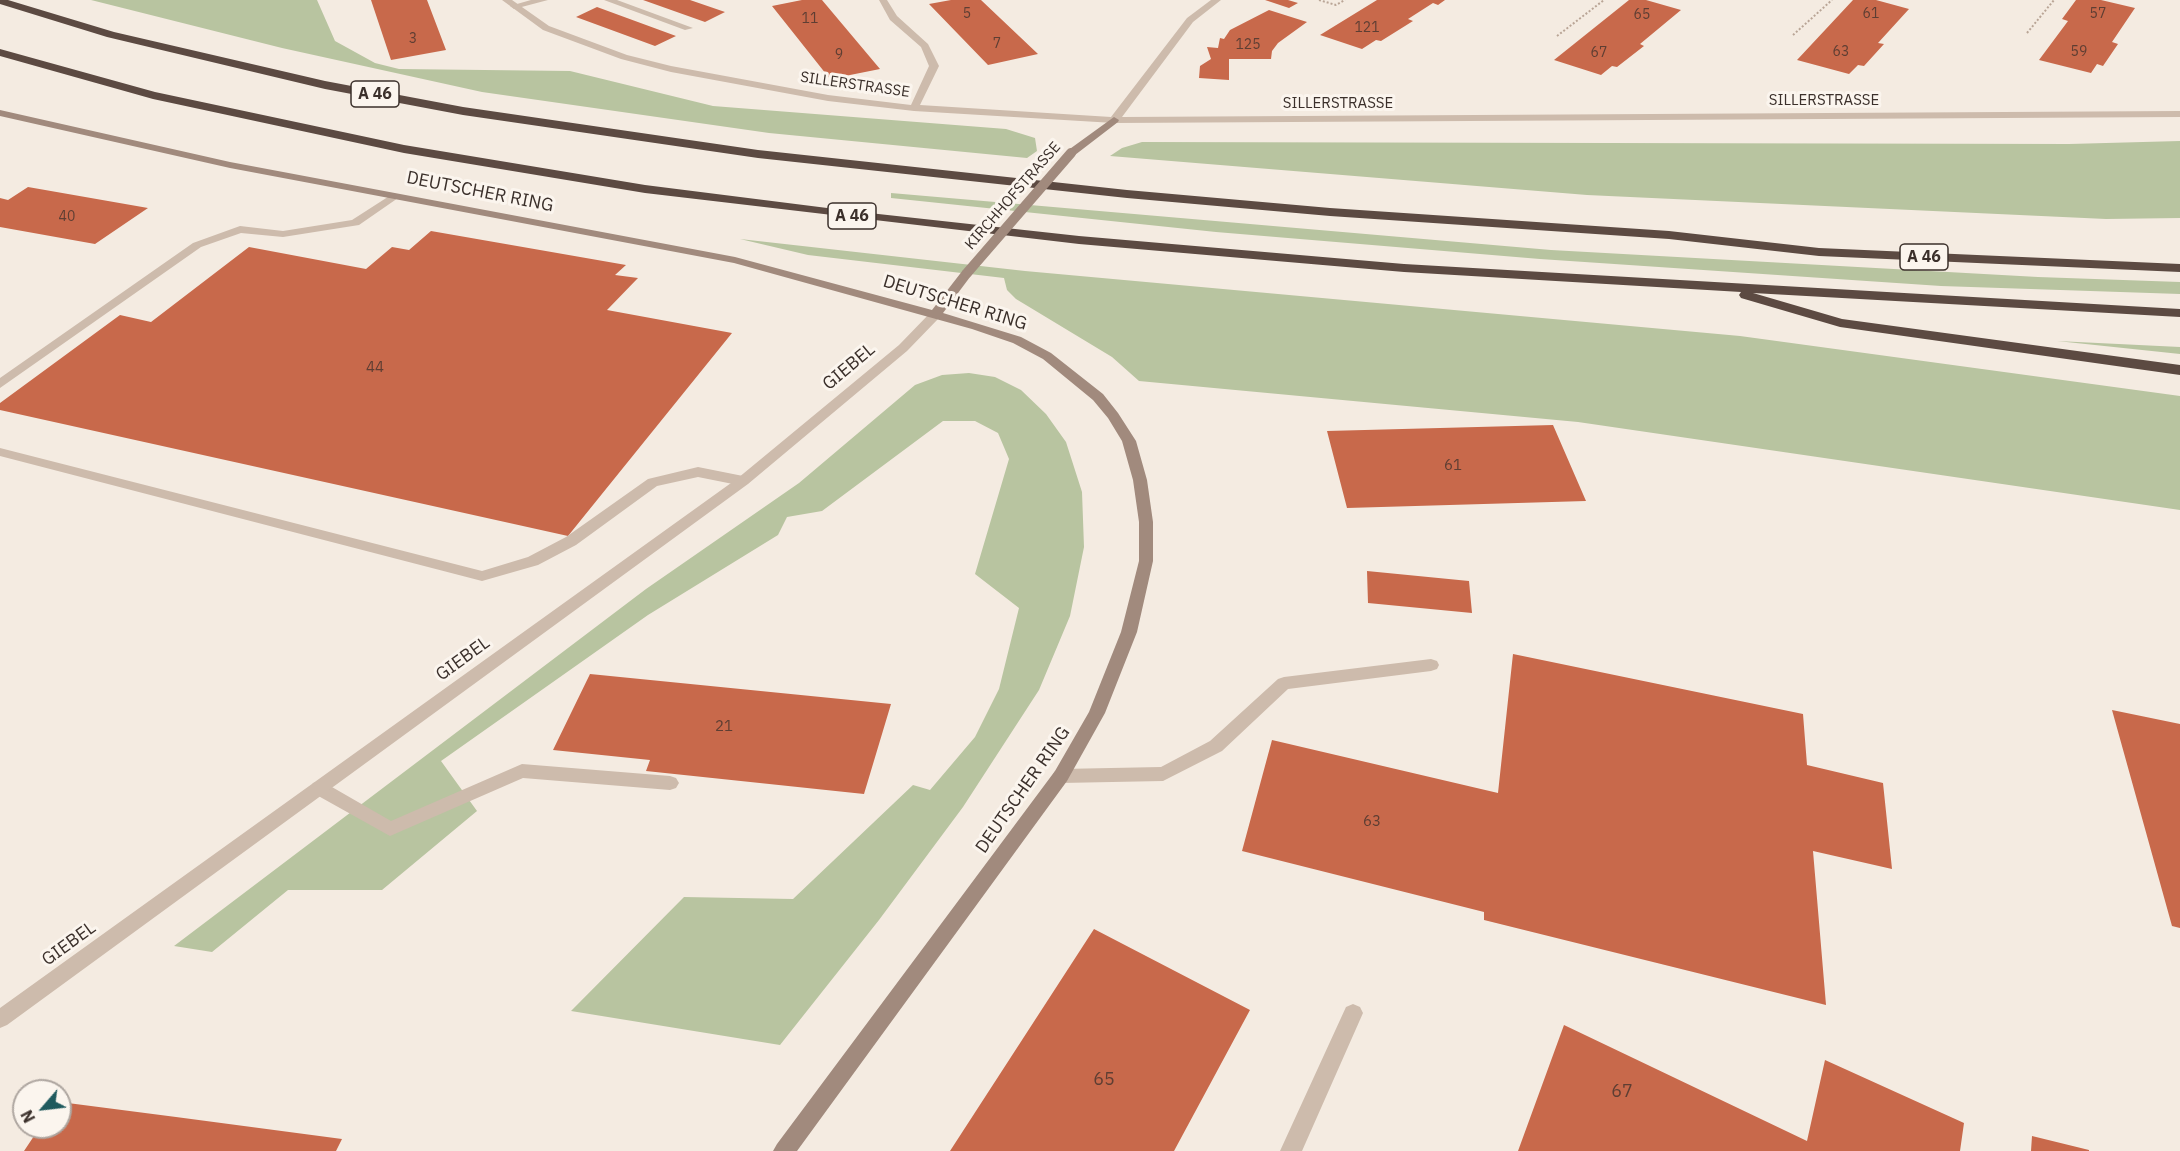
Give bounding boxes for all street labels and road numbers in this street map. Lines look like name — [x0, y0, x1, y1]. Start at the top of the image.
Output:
street label: SILLERSTRASSE — [799, 68, 911, 102]
road number: A 46 — [351, 81, 399, 107]
street label: SILLERSTRASSE — [1769, 92, 1879, 110]
street label: SILLERSTRASSE — [1283, 95, 1393, 113]
street label: KIRCHHOFSTRASSE — [961, 138, 1065, 254]
street label: DEUTSCHER RING — [405, 167, 555, 217]
road number: A 46 — [828, 203, 876, 229]
road number: A 46 — [1900, 244, 1948, 270]
street label: DEUTSCHER RING — [880, 271, 1030, 335]
street label: GIEBEL — [819, 339, 879, 395]
street label: GIEBEL — [432, 632, 494, 686]
street label: DEUTSCHER RING — [971, 723, 1075, 857]
street label: GIEBEL — [38, 917, 100, 971]

